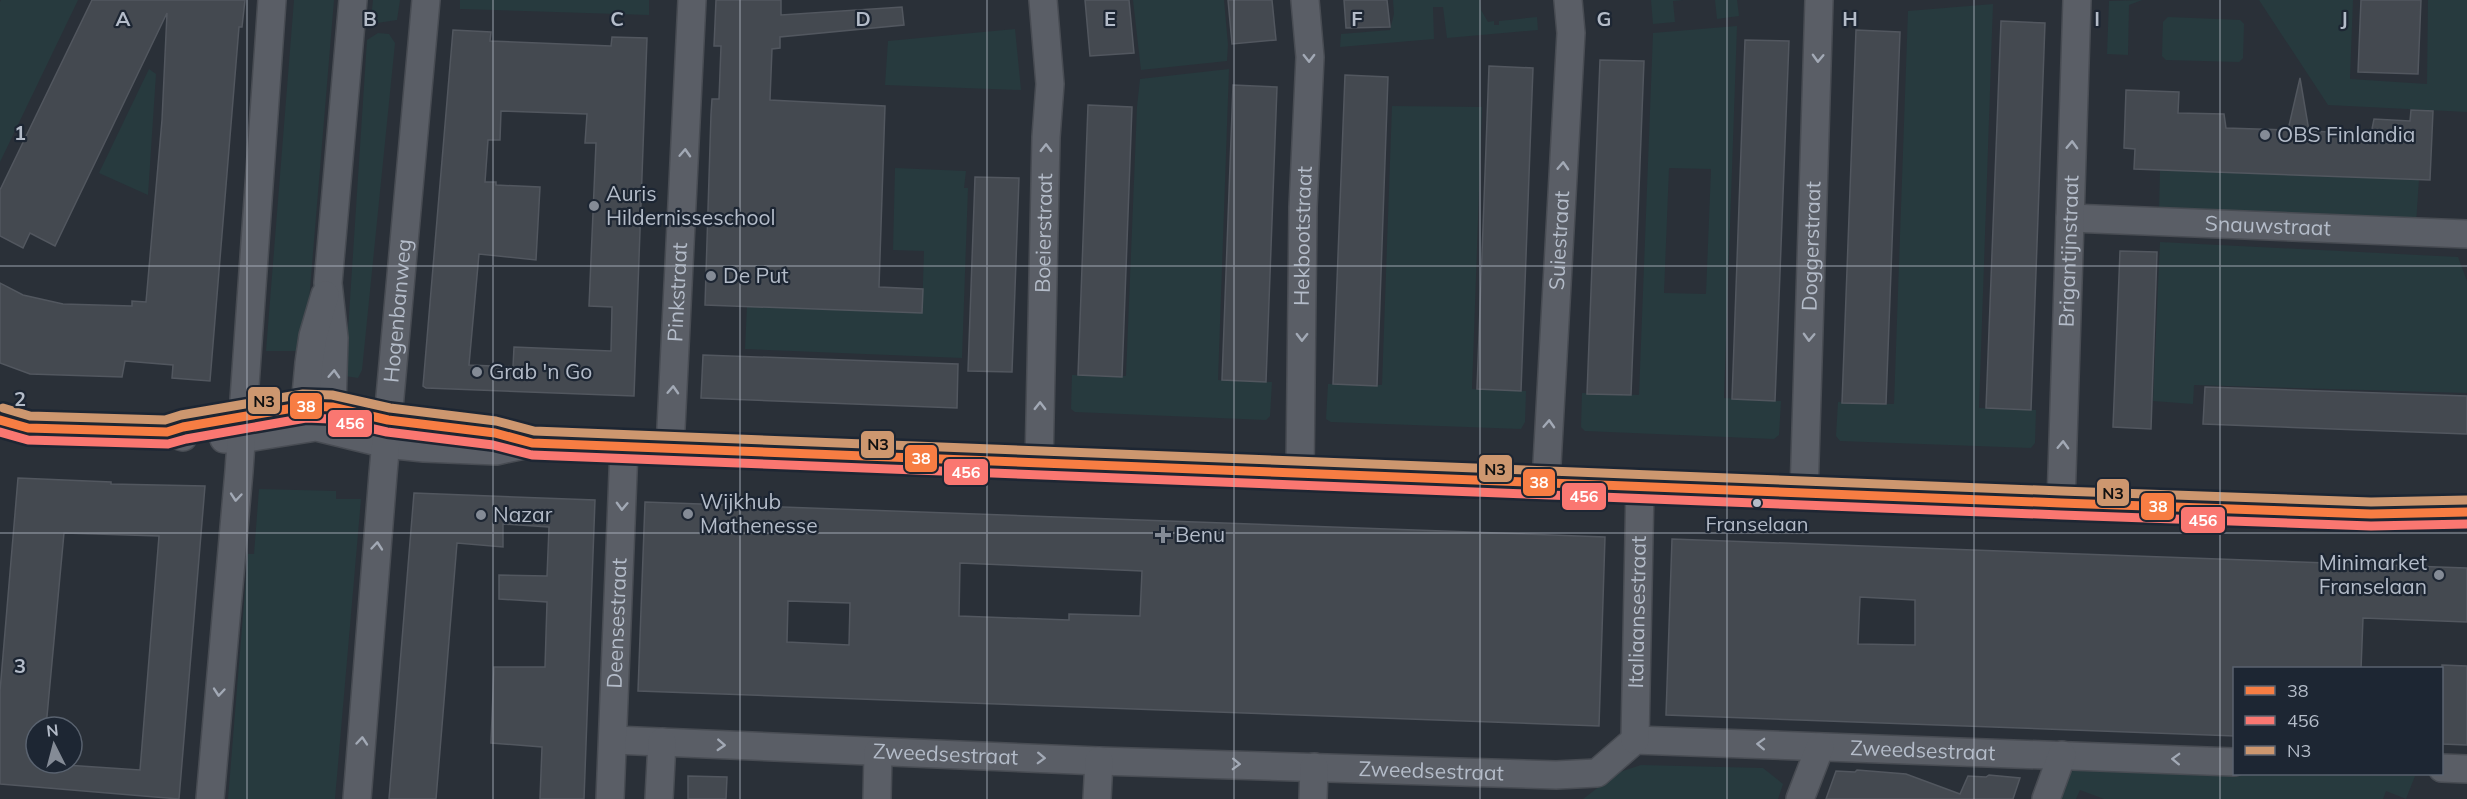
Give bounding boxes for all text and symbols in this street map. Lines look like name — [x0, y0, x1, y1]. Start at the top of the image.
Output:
text: A — [116, 6, 131, 31]
text: B — [363, 6, 377, 31]
text: C — [610, 6, 624, 31]
text: D — [855, 6, 871, 31]
text: E — [1104, 6, 1116, 31]
text: F — [1351, 6, 1363, 31]
text: G — [1597, 6, 1611, 31]
text: H — [1842, 6, 1858, 31]
text: I — [2094, 6, 2100, 31]
text: J — [2340, 6, 2348, 31]
one-way arrow — [1303, 54, 1316, 63]
one-way arrow — [1812, 54, 1825, 63]
text: 1 — [14, 120, 26, 145]
place label: OBS Finlandia — [2277, 121, 2415, 147]
marker: OBS Finlandia — [2258, 128, 2272, 142]
one-way arrow — [2066, 140, 2078, 149]
one-way arrow — [1040, 144, 1052, 153]
one-way arrow — [678, 148, 691, 157]
one-way arrow — [1557, 162, 1570, 171]
street label: Hekbootstraat — [1288, 165, 1317, 306]
street label: Boeierstraat — [1029, 173, 1057, 293]
street label: Brigantijnstraat — [2053, 175, 2083, 327]
place label: Auris Hildernisseschool — [606, 180, 775, 230]
street label: Doggerstraat — [1796, 181, 1825, 311]
street label: Suiestraat — [1543, 190, 1574, 291]
marker: Auris Hildernisseschool — [587, 199, 601, 213]
street label: Snauwstraat — [2204, 209, 2331, 241]
street label: Hogenbanweg — [377, 238, 416, 384]
street label: Pinkstraat — [661, 242, 692, 342]
place label: De Put — [723, 262, 789, 288]
marker: De Put — [704, 269, 718, 283]
one-way arrow — [1296, 333, 1308, 342]
one-way arrow — [1803, 333, 1816, 342]
place label: Grab 'n Go — [489, 358, 592, 384]
marker: Grab 'n Go — [470, 365, 484, 379]
one-way arrow — [328, 370, 341, 379]
one-way arrow — [666, 385, 679, 394]
text: 2 — [14, 386, 26, 411]
line badge: N3 — [247, 386, 281, 415]
text: N3 — [253, 391, 275, 411]
line badge: 38 — [289, 392, 323, 420]
text: 38 — [296, 396, 316, 416]
one-way arrow — [1034, 402, 1046, 411]
line badge: 456 — [327, 409, 373, 438]
text: 456 — [336, 413, 365, 433]
one-way arrow — [1542, 419, 1555, 428]
line badge: N3 — [860, 430, 895, 459]
text: N3 — [867, 434, 889, 454]
one-way arrow — [2057, 440, 2069, 449]
line badge: 38 — [904, 444, 938, 473]
text: 38 — [911, 448, 931, 468]
line badge: N3 — [1478, 454, 1513, 483]
line badge: 456 — [943, 458, 989, 486]
text: N3 — [1484, 459, 1506, 479]
text: 456 — [952, 462, 981, 482]
line badge: 38 — [1522, 468, 1556, 497]
text: 38 — [1529, 472, 1549, 492]
line badge: N3 — [2096, 478, 2130, 507]
line badge: 456 — [1561, 482, 1607, 511]
text: N3 — [2102, 483, 2124, 503]
text: 456 — [1570, 486, 1599, 506]
place label: Wijkhub Mathenesse — [700, 488, 818, 538]
line badge: 38 — [2140, 492, 2175, 521]
one-way arrow — [230, 493, 243, 502]
text: 38 — [2148, 496, 2168, 516]
marker: Franselaan — [1751, 497, 1763, 509]
place label: Nazar — [493, 501, 553, 527]
one-way arrow — [615, 502, 628, 511]
line badge: 456 — [2180, 506, 2226, 534]
marker: Wijkhub Mathenesse — [681, 507, 695, 521]
marker: Nazar — [474, 508, 488, 522]
text: 456 — [2189, 510, 2218, 530]
place label: Franselaan — [1705, 511, 1809, 536]
place label: Benu — [1175, 521, 1225, 547]
marker: Benu — [1156, 528, 1170, 542]
street label: Italiaansestraat — [1622, 535, 1651, 689]
one-way arrow — [370, 542, 383, 551]
place label: Minimarket Franselaan — [2319, 549, 2427, 599]
street label: Deensestraat — [600, 557, 632, 689]
marker: Minimarket Franselaan — [2432, 568, 2446, 582]
text: 3 — [14, 653, 26, 678]
legend — [2233, 667, 2443, 775]
text: 38 — [2287, 679, 2309, 702]
one-way arrow — [213, 687, 226, 696]
text: 456 — [2287, 709, 2319, 732]
north arrow — [24, 715, 84, 775]
text: N — [45, 720, 59, 741]
street label: Zweedsestraat — [1850, 734, 1996, 765]
one-way arrow — [355, 736, 368, 745]
street label: Zweedsestraat — [873, 737, 1019, 769]
one-way arrow — [716, 738, 725, 751]
one-way arrow — [1757, 738, 1766, 751]
text: N3 — [2287, 739, 2311, 762]
one-way arrow — [1037, 752, 1046, 765]
one-way arrow — [2172, 753, 2181, 766]
street label: Zweedsestraat — [1358, 755, 1504, 785]
one-way arrow — [1232, 758, 1241, 771]

